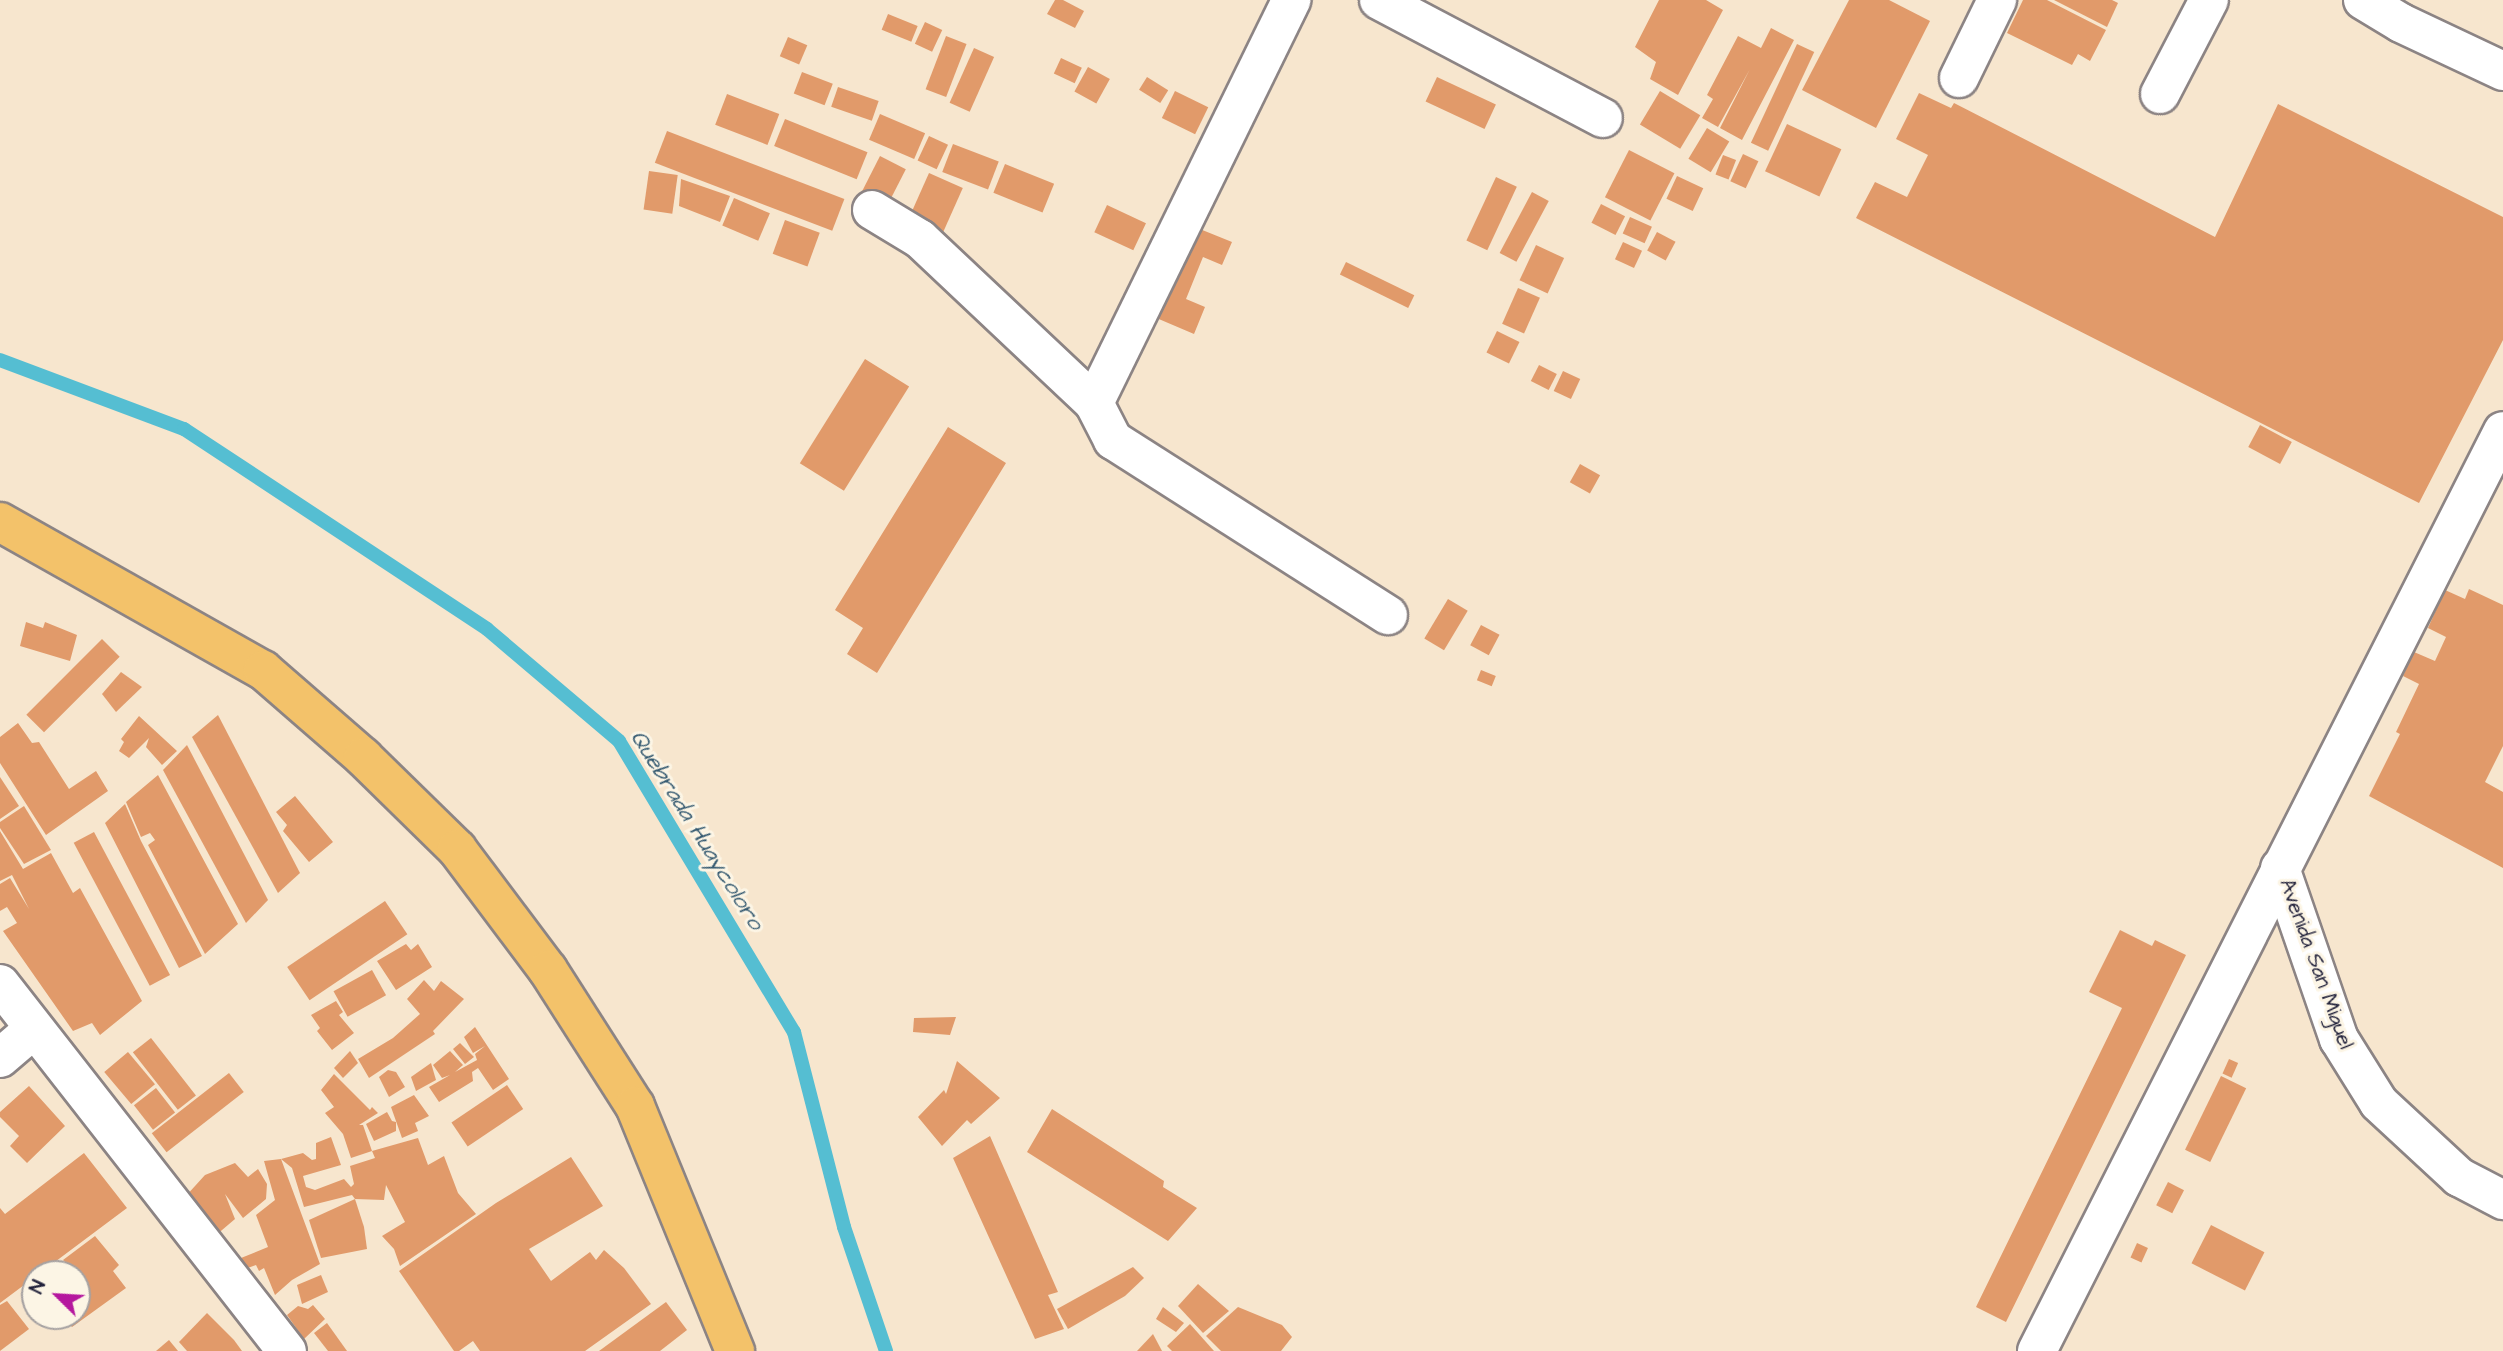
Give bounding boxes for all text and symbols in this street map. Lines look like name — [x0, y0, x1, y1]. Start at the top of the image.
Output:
water label: Quebrada Huaycoloro — [624, 725, 770, 935]
street label: Avenida San Miguel — [2274, 876, 2358, 1052]
north arrow — [21, 1260, 91, 1330]
text: N — [23, 1276, 53, 1298]

